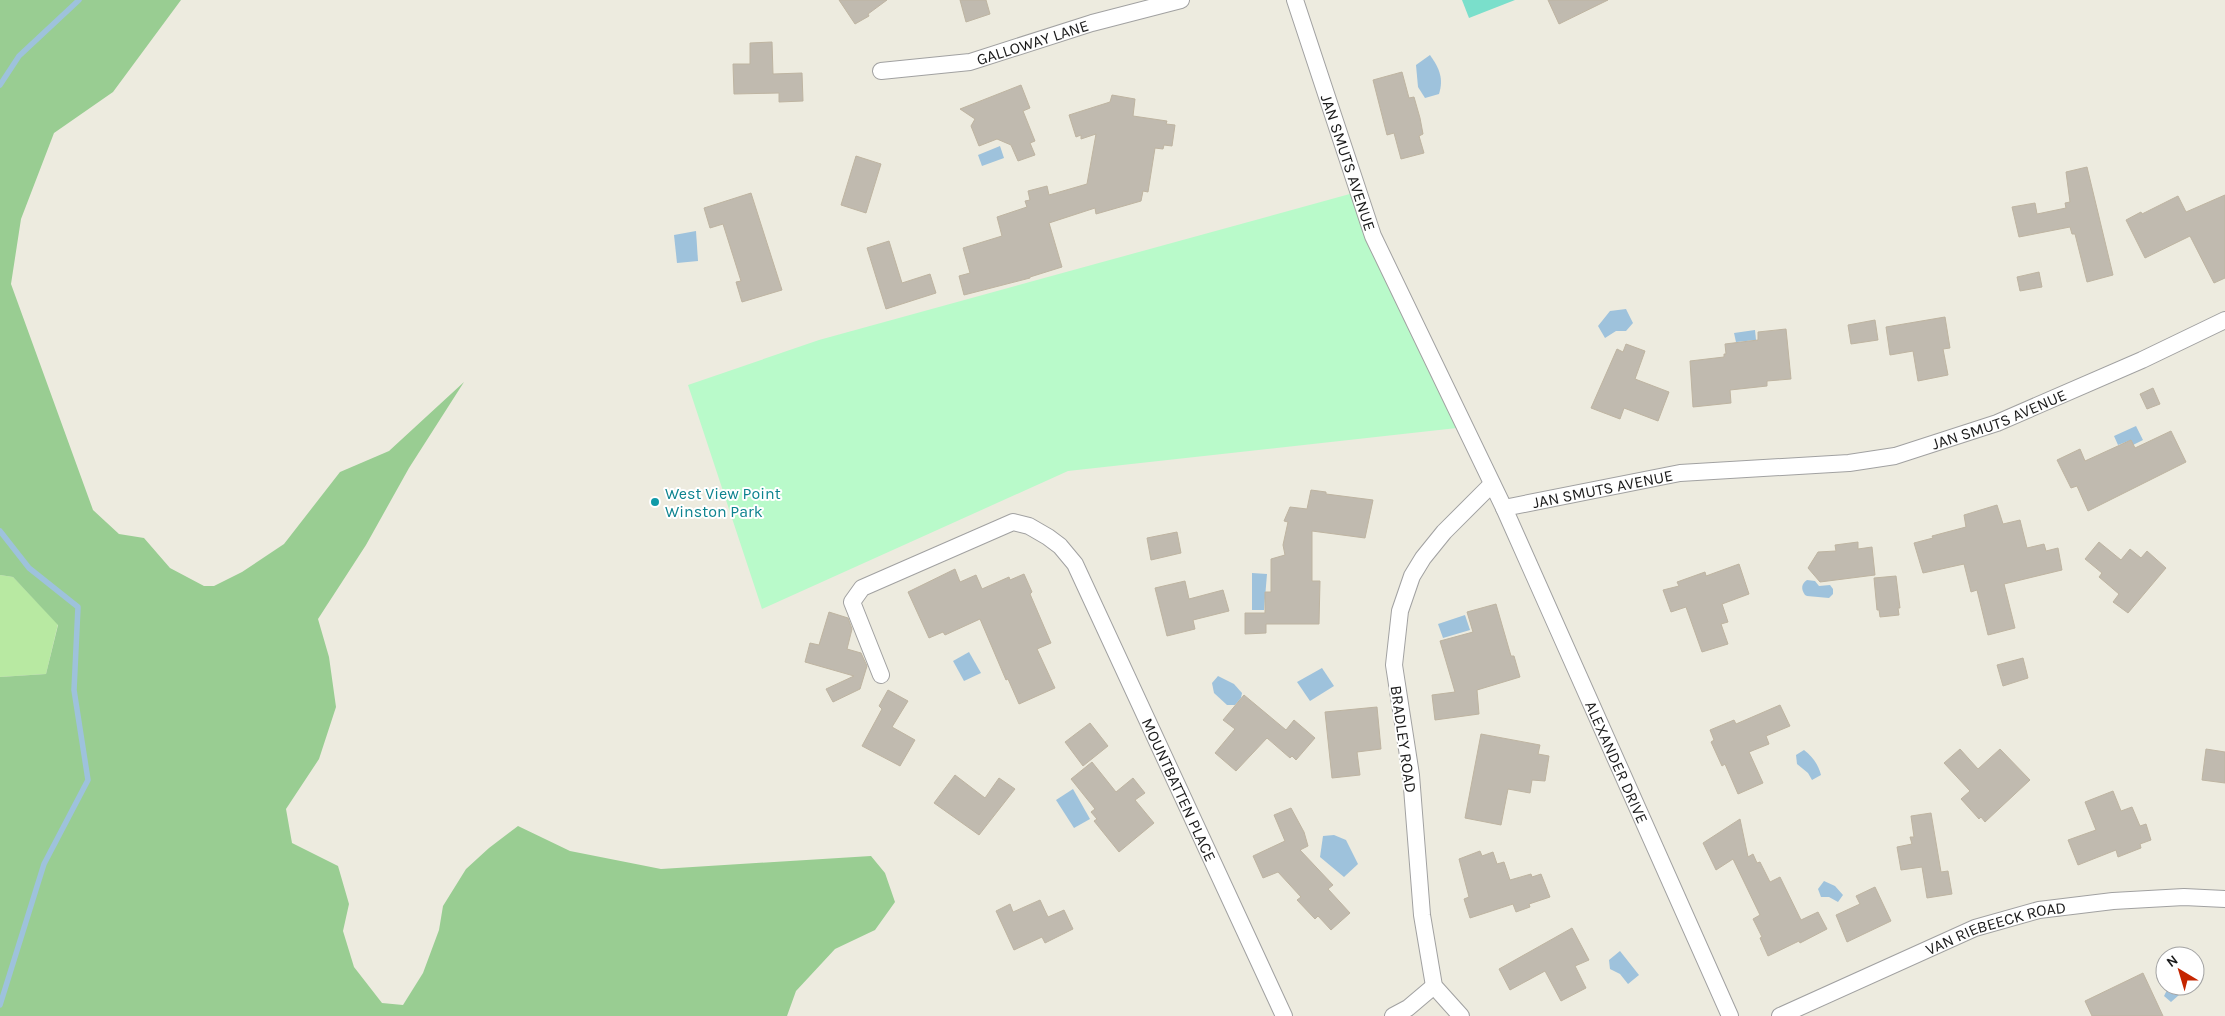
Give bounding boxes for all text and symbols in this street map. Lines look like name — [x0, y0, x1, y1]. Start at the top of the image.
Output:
street label: GALLOWAY LANE — [974, 16, 1091, 69]
street label: JAN SMUTS AVENUE — [1317, 92, 1380, 233]
street label: JAN SMUTS AVENUE — [1929, 385, 2069, 454]
street label: JAN SMUTS AVENUE — [1531, 466, 1675, 512]
place label: West View Point Winston Park — [665, 484, 781, 521]
marker: West View Point Winston Park — [649, 496, 661, 508]
street label: BRADLEY ROAD — [1387, 684, 1420, 794]
street label: ALEXANDER DRIVE — [1581, 698, 1652, 826]
street label: MOUNTBATTEN PLACE — [1138, 715, 1220, 865]
street label: VAN RIEBEECK ROAD — [1923, 898, 2067, 959]
north arrow — [2155, 946, 2205, 996]
text: N — [2163, 951, 2181, 971]

